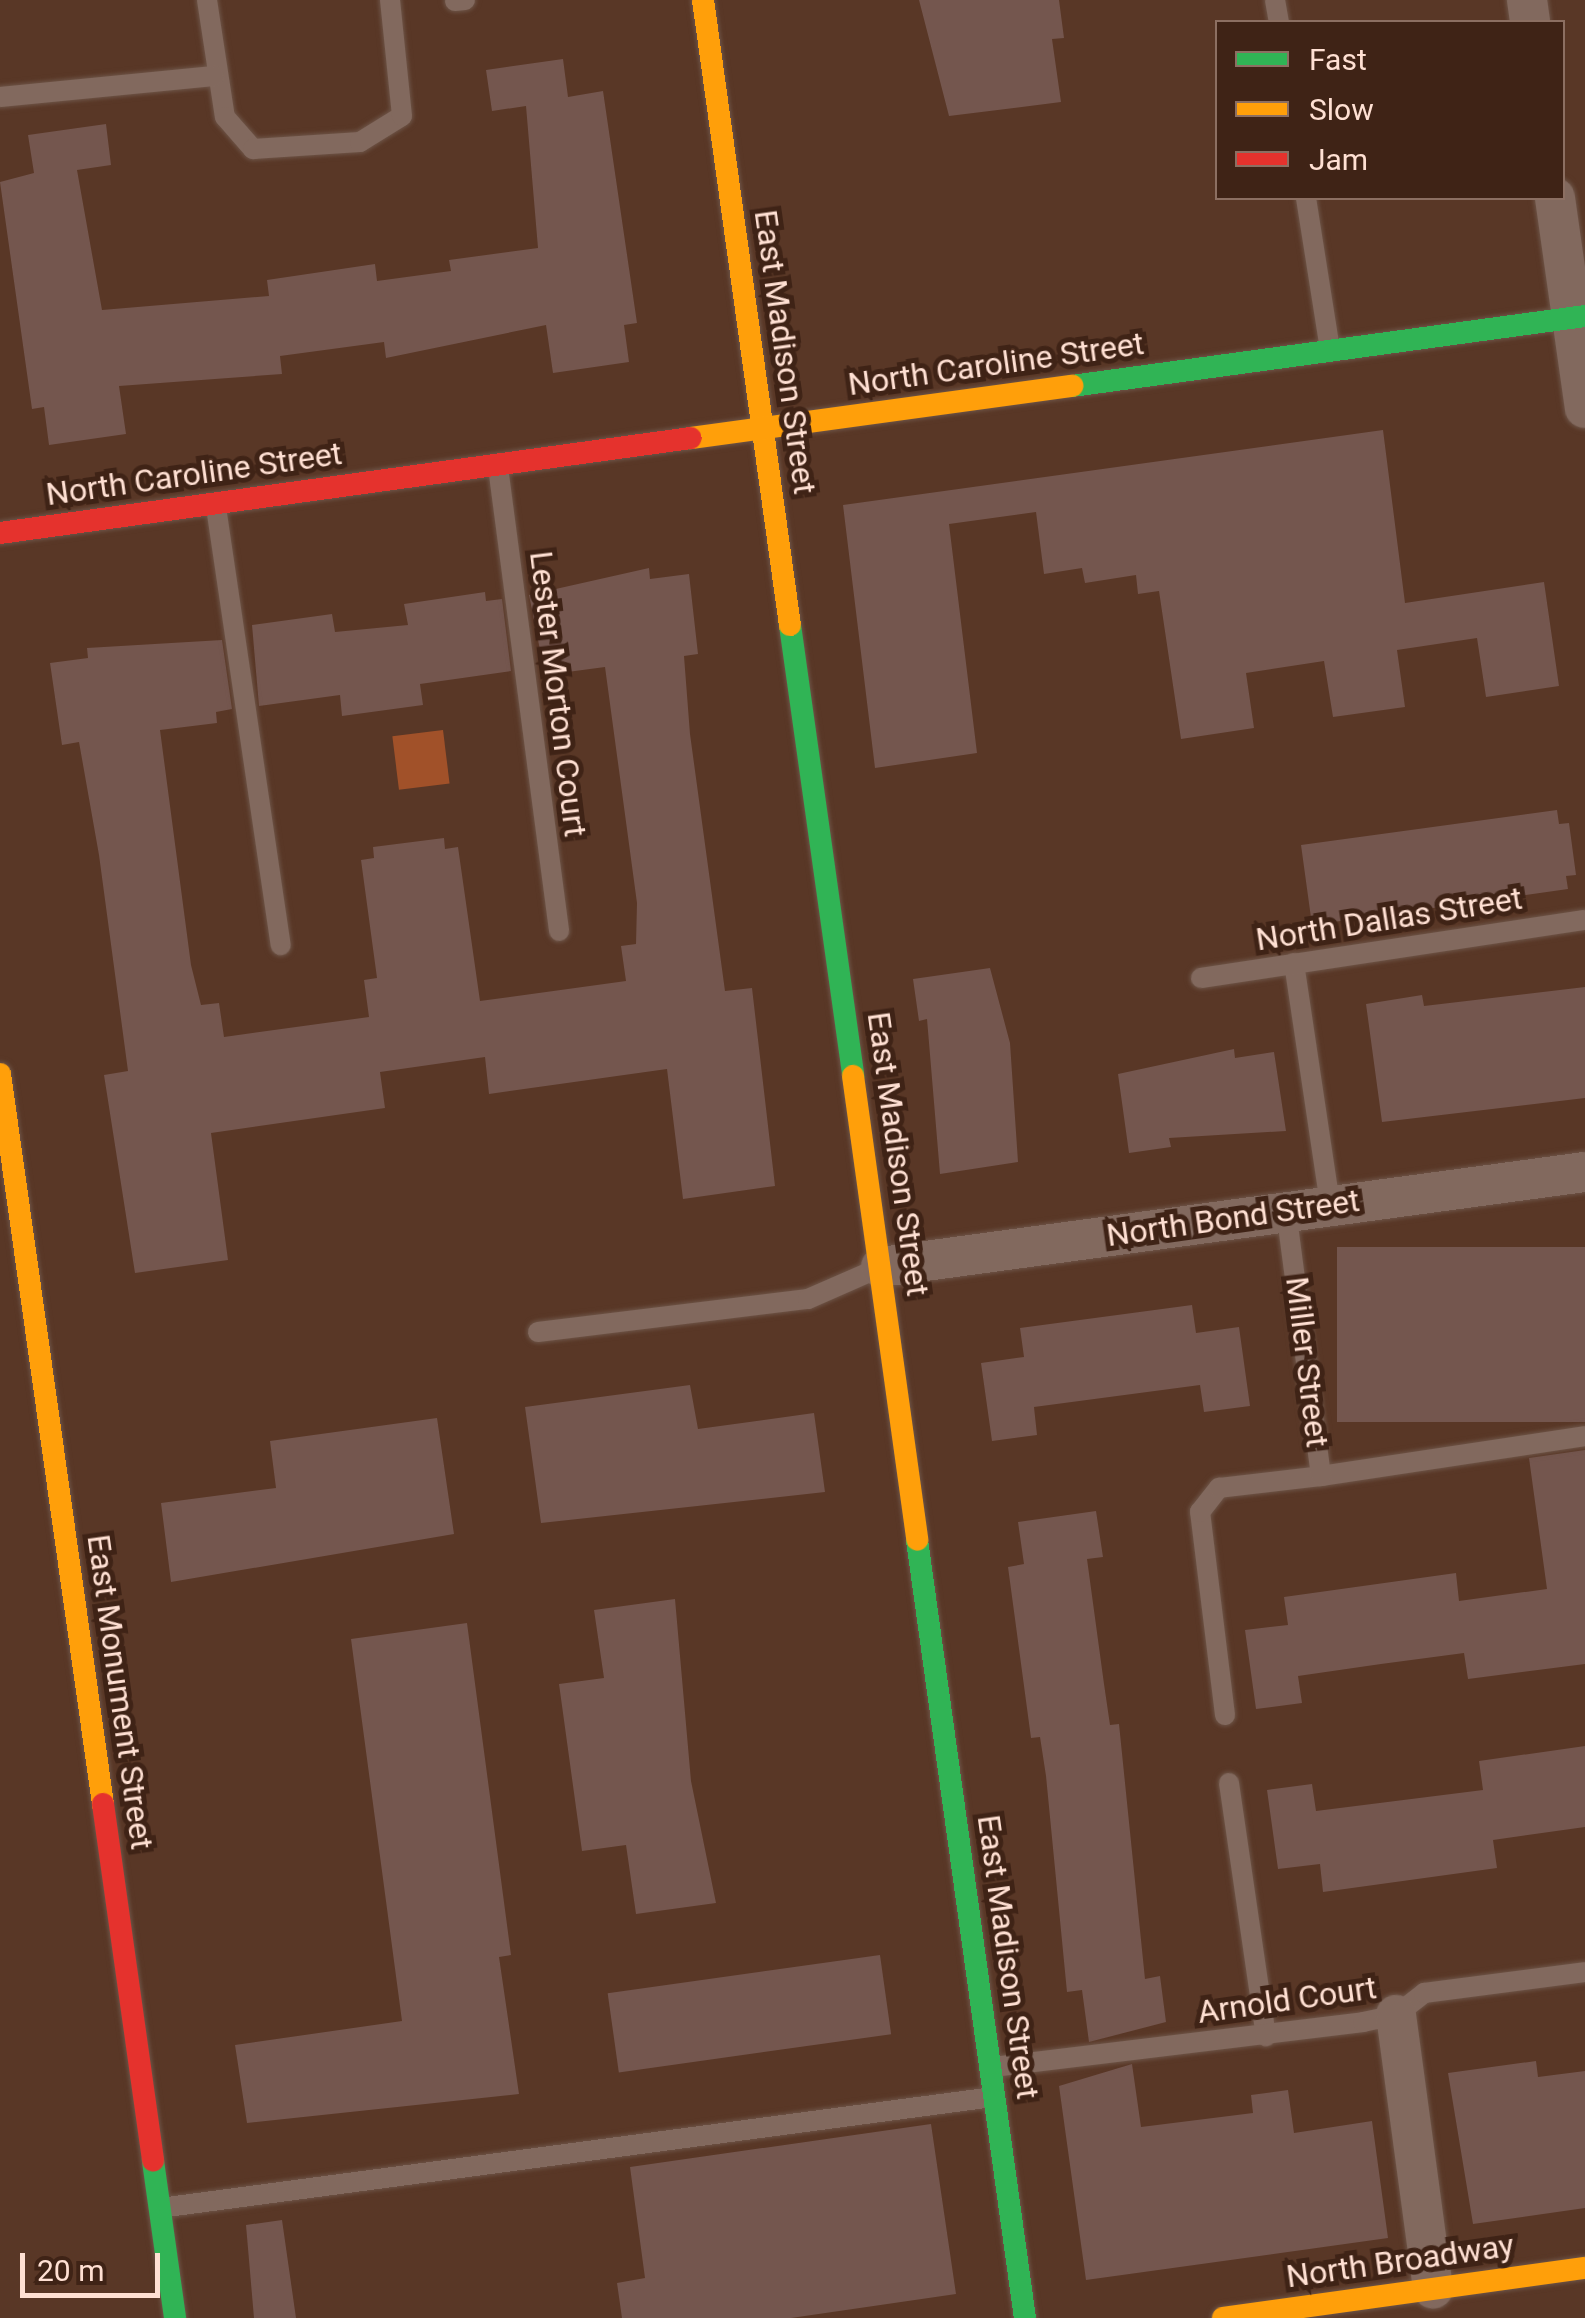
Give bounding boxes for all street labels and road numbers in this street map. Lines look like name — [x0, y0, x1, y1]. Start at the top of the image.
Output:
street label: East Madison Street — [746, 207, 824, 497]
street label: North Caroline Street — [846, 324, 1146, 404]
street label: North Caroline Street — [44, 434, 344, 514]
street label: Lester Morton Court — [521, 549, 595, 839]
street label: North Dallas Street — [1253, 879, 1525, 959]
street label: East Madison Street — [859, 1009, 937, 1299]
street label: North Bond Street — [1104, 1181, 1362, 1255]
street label: Miller Street — [1277, 1275, 1337, 1449]
street label: East Monument Street — [79, 1532, 161, 1852]
street label: East Madison Street — [969, 1812, 1047, 2102]
street label: Arnold Court — [1195, 1968, 1379, 2032]
street label: North Broadway — [1284, 2226, 1516, 2296]

